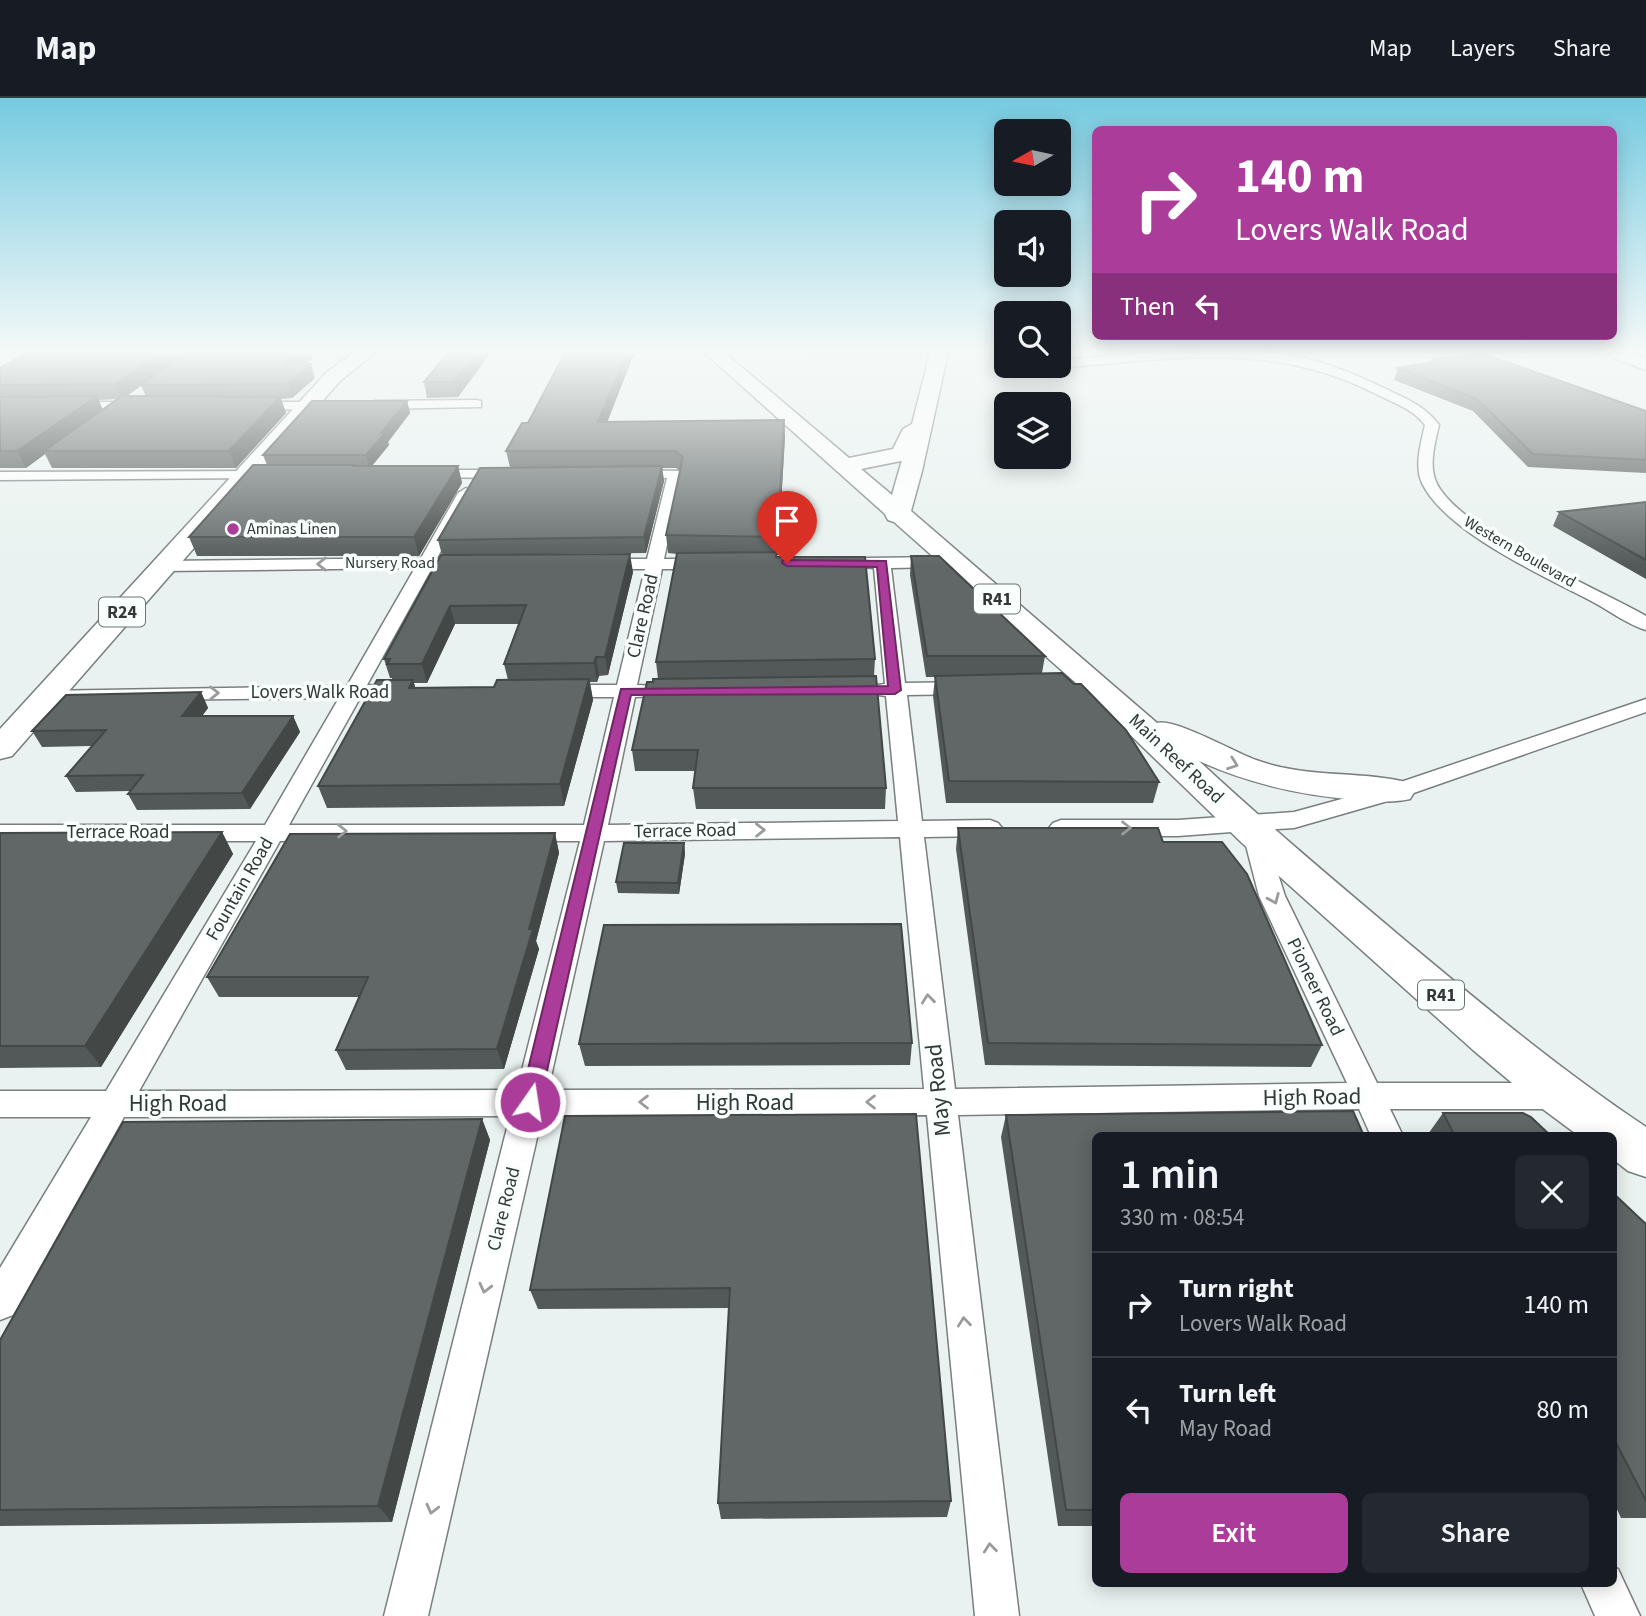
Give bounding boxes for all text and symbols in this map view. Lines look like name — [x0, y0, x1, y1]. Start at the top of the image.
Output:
text: Map — [35, 25, 96, 72]
text: Map — [1369, 31, 1412, 66]
text: Layers — [1450, 31, 1515, 66]
text: Share — [1553, 31, 1611, 66]
north arrow — [994, 119, 1071, 196]
map controls — [994, 119, 1071, 469]
text: 140 m — [1235, 142, 1364, 212]
icon: right — [1120, 154, 1211, 245]
text: Lovers Walk Road — [1235, 207, 1469, 253]
button: sound — [994, 210, 1071, 287]
icon: left — [1189, 287, 1227, 325]
text: Then — [1120, 288, 1175, 325]
button: search — [994, 301, 1071, 378]
button: layers — [994, 392, 1071, 469]
pin — [757, 491, 817, 563]
icon: arrive — [768, 502, 806, 540]
street label: Western Boulevard — [1460, 511, 1580, 593]
place label: Aminas Linen — [247, 518, 337, 540]
marker: Aminas Linen — [225, 521, 241, 537]
street label: Nursery Road — [345, 552, 435, 574]
one-way arrow — [317, 556, 327, 572]
street label: Clare Road — [620, 571, 666, 661]
road number: R41 — [974, 584, 1020, 614]
road number: R24 — [99, 598, 145, 626]
street label: Lovers Walk Road — [251, 679, 389, 706]
one-way arrow — [210, 685, 220, 701]
street label: Main Reef Road — [1122, 708, 1230, 810]
one-way arrow — [1227, 756, 1239, 770]
street label: Terrace Road — [633, 817, 737, 845]
street label: Terrace Road — [67, 819, 169, 846]
one-way arrow — [1121, 820, 1131, 836]
one-way arrow — [756, 822, 766, 838]
one-way arrow — [338, 823, 348, 839]
street label: Fountain Road — [199, 832, 281, 946]
one-way arrow — [1266, 892, 1280, 905]
street label: Pioneer Road — [1280, 933, 1350, 1041]
road number: R41 — [1418, 980, 1464, 1010]
one-way arrow — [921, 993, 936, 1004]
street label: May Road — [917, 1042, 959, 1138]
position arrow — [493, 1065, 567, 1139]
street label: High Road — [1262, 1080, 1362, 1114]
street label: High Road — [696, 1086, 794, 1119]
street label: High Road — [129, 1087, 227, 1120]
one-way arrow — [638, 1094, 648, 1110]
one-way arrow — [865, 1094, 876, 1110]
text: 1 min — [1120, 1145, 1220, 1205]
button: close — [1515, 1155, 1589, 1229]
street label: Clare Road — [481, 1164, 527, 1254]
text: 330 m · 08:54 — [1120, 1201, 1244, 1234]
text: Turn right — [1179, 1270, 1294, 1307]
one-way arrow — [479, 1282, 493, 1294]
icon: right — [1120, 1286, 1158, 1324]
text: 140 m — [1523, 1286, 1589, 1323]
text: Lovers Walk Road — [1179, 1307, 1347, 1340]
one-way arrow — [957, 1316, 972, 1328]
text: Turn left — [1179, 1375, 1276, 1412]
icon: left — [1120, 1391, 1158, 1429]
text: 80 m — [1536, 1391, 1589, 1428]
text: May Road — [1179, 1412, 1272, 1445]
button: Exit — [1120, 1493, 1348, 1573]
button: Share — [1362, 1493, 1589, 1573]
one-way arrow — [426, 1503, 440, 1515]
one-way arrow — [982, 1542, 997, 1554]

